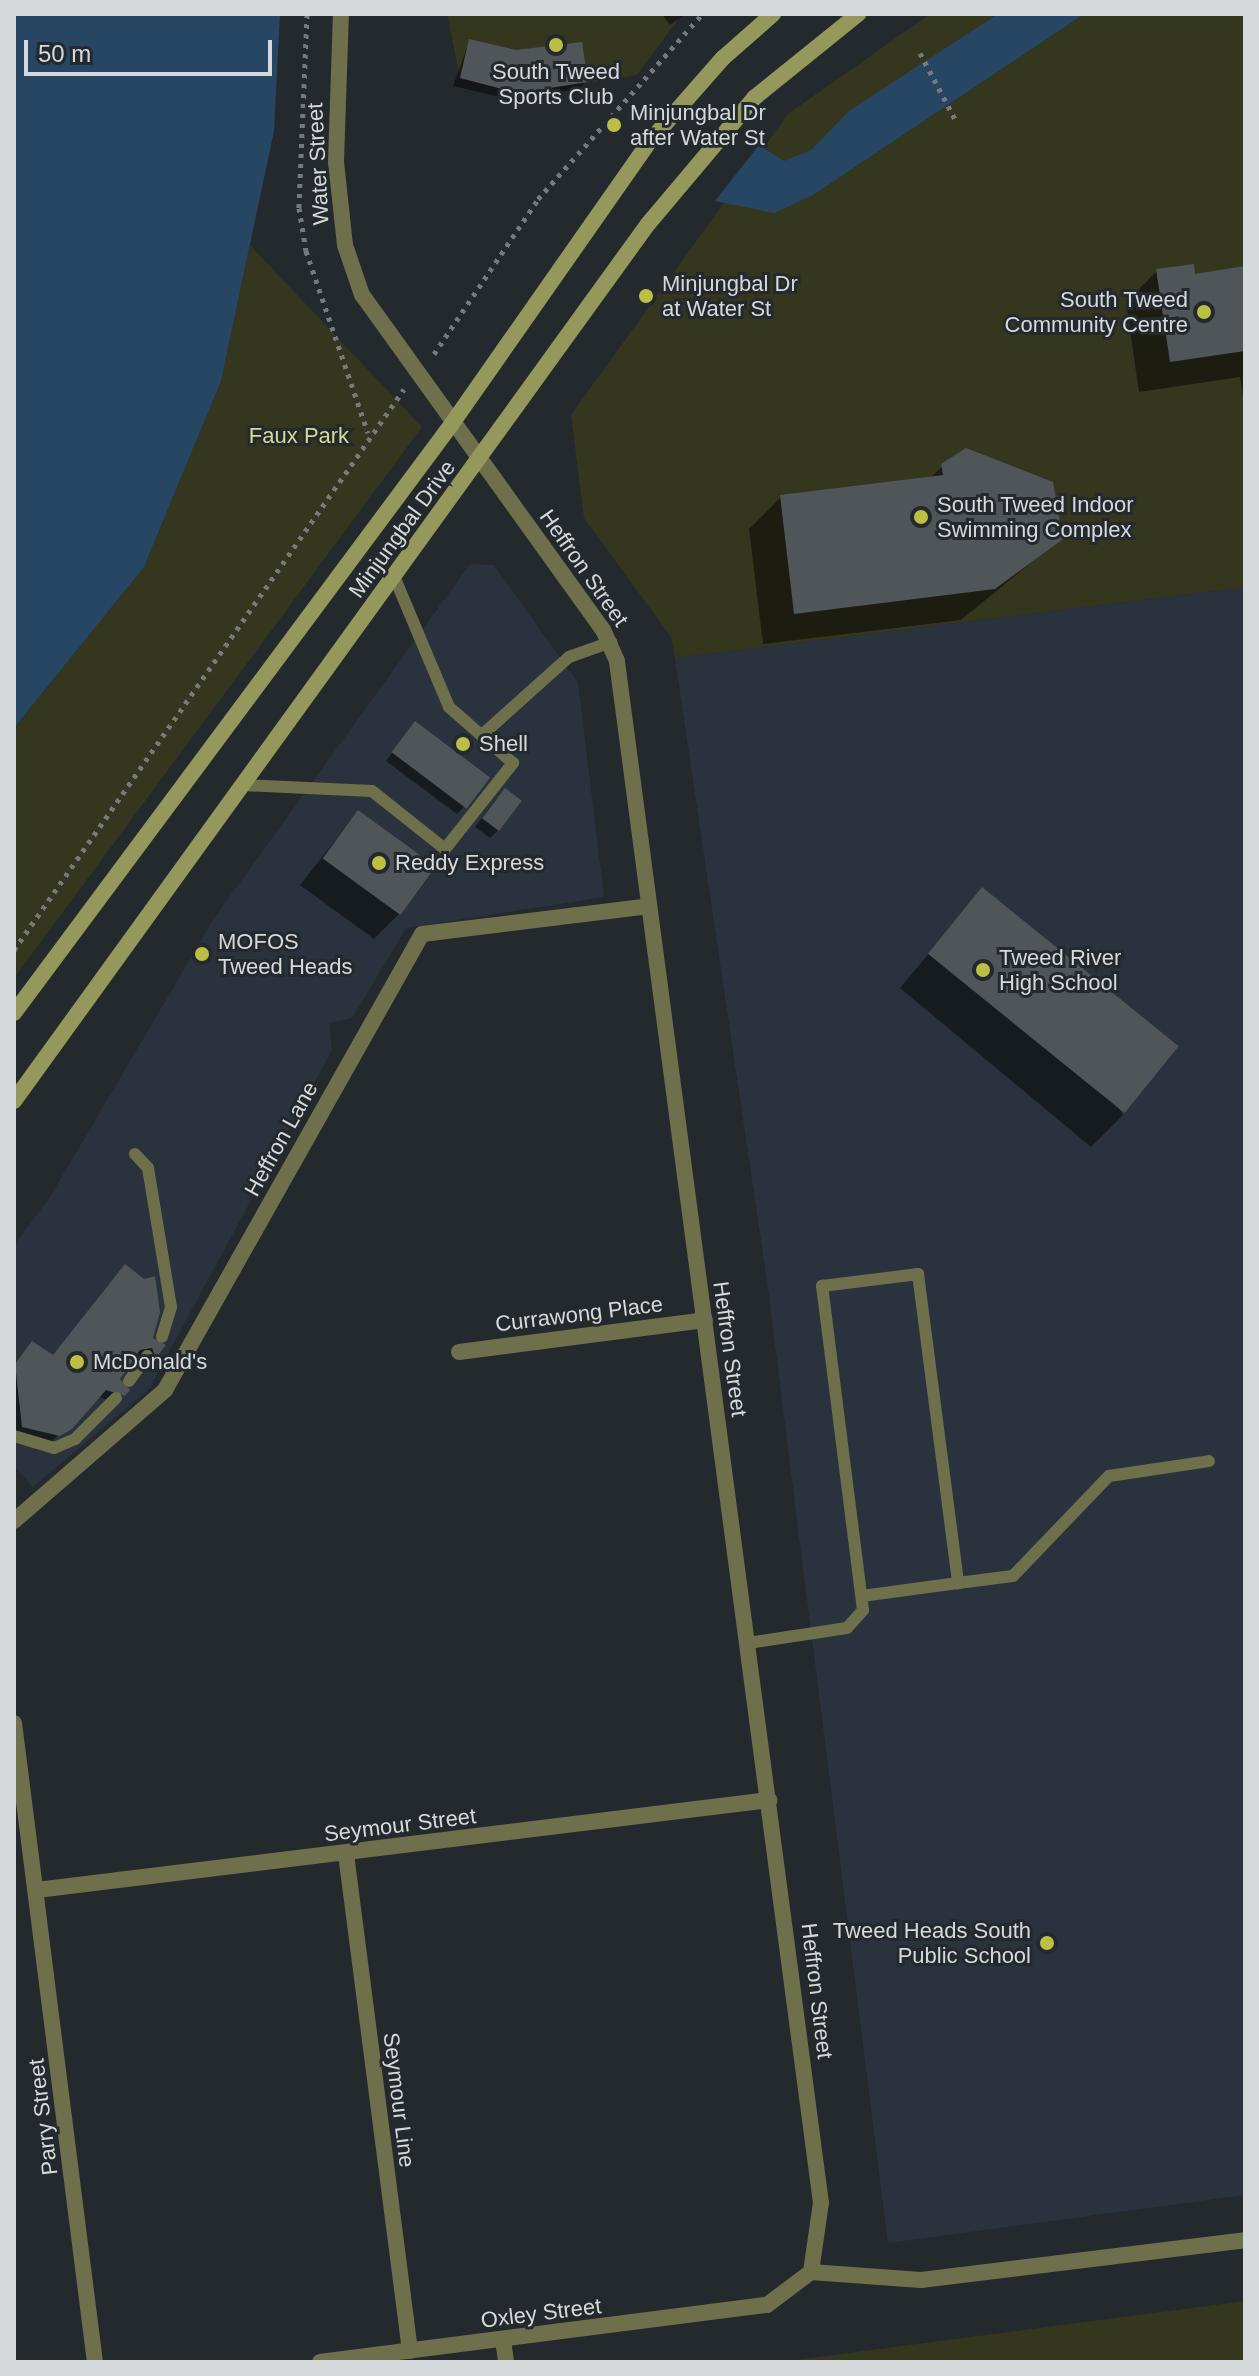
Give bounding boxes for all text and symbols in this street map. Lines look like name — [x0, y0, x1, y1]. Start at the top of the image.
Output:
scale bar — [28, 24, 276, 74]
marker: South Tweed Sports Club — [547, 36, 565, 54]
text: 50 m — [38, 40, 91, 67]
place label: South Tweed Sports Club — [492, 58, 620, 110]
place label: Minjungbal Dr after Water St — [630, 99, 766, 150]
street label: Water Street — [302, 102, 334, 226]
marker: Minjungbal Dr after Water St — [605, 116, 623, 134]
place label: Minjungbal Dr at Water St — [662, 270, 798, 322]
place label: South Tweed Community Centre — [1005, 286, 1188, 338]
marker: Minjungbal Dr at Water St — [637, 287, 655, 305]
marker: South Tweed Community Centre — [1195, 303, 1213, 321]
park label: Faux Park — [249, 423, 349, 449]
street label: Minjungbal Drive — [343, 455, 461, 603]
place label: South Tweed Indoor Swimming Complex — [937, 491, 1134, 542]
street label: Heffron Street — [534, 504, 634, 632]
marker: South Tweed Indoor Swimming Complex — [912, 508, 930, 526]
place label: Shell — [479, 731, 528, 757]
marker: Shell — [454, 735, 472, 753]
place label: Reddy Express — [395, 850, 544, 876]
marker: Reddy Express — [370, 854, 388, 872]
place label: MOFOS Tweed Heads — [218, 928, 353, 980]
place label: Tweed River High School — [999, 944, 1121, 996]
marker: MOFOS Tweed Heads — [193, 945, 211, 963]
marker: Tweed River High School — [974, 961, 992, 979]
street label: Heffron Lane — [239, 1077, 323, 1201]
street label: Heffron Street — [707, 1280, 753, 1418]
street label: Currawong Place — [494, 1291, 664, 1337]
place label: McDonald's — [93, 1349, 207, 1375]
marker: McDonald's — [68, 1353, 86, 1371]
street label: Seymour Street — [323, 1803, 477, 1847]
place label: Tweed Heads South Public School — [833, 1917, 1031, 1968]
street label: Heffron Street — [796, 1922, 838, 2060]
marker: Tweed Heads South Public School — [1038, 1934, 1056, 1952]
street label: Seymour Line — [378, 2031, 420, 2169]
street label: Parry Street — [23, 2057, 63, 2177]
street label: Oxley Street — [479, 2293, 603, 2333]

